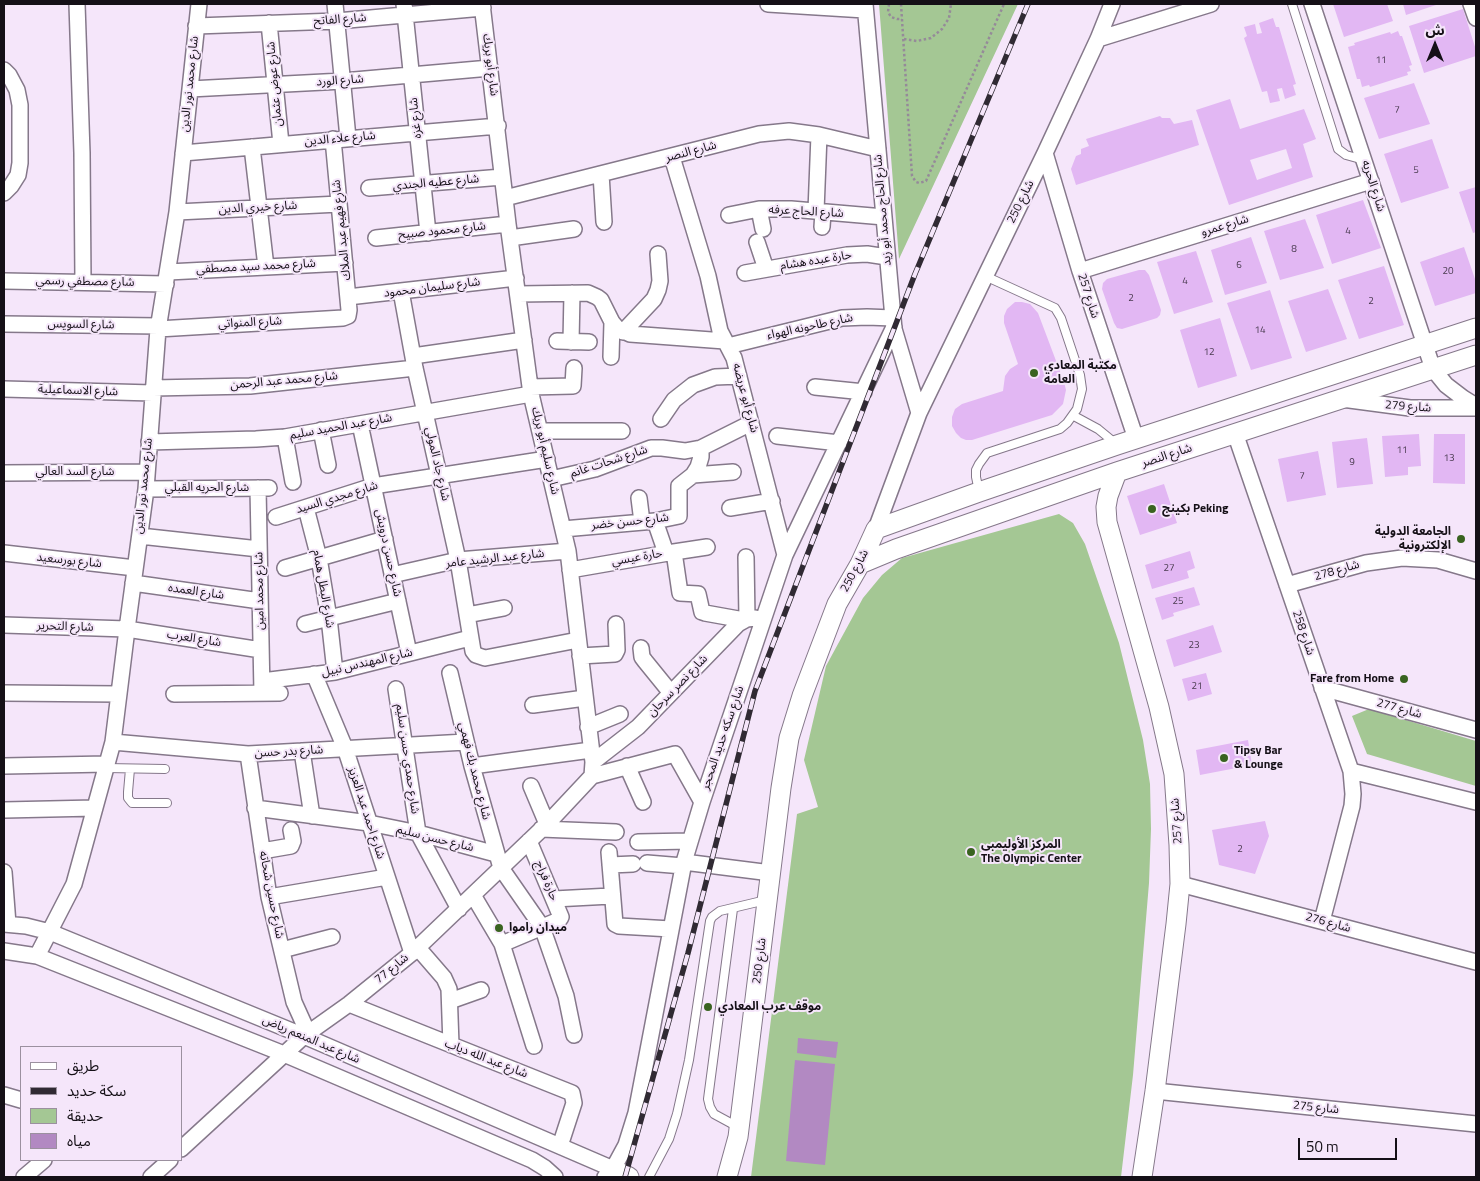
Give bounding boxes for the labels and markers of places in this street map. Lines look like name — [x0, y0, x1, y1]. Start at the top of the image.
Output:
place label: مكتبة المعادي العامة — [1044, 359, 1117, 387]
marker: مكتبة المعادي العامة — [1028, 367, 1040, 379]
place label: بكينج Peking — [1162, 502, 1228, 516]
marker: بكينج Peking — [1146, 503, 1158, 515]
place label: الجامعة الدولية الإلكترونية — [1375, 525, 1451, 553]
marker: الجامعة الدولية الإلكترونية — [1455, 533, 1467, 545]
place label: Fare from Home — [1310, 672, 1394, 686]
marker: Fare from Home — [1398, 673, 1410, 685]
place label: Tipsy Bar & Lounge — [1234, 744, 1283, 772]
marker: Tipsy Bar & Lounge — [1218, 752, 1230, 764]
place label: المركز الأوليمبى The Olympic Center — [981, 838, 1082, 866]
marker: المركز الأوليمبى The Olympic Center — [965, 846, 977, 858]
place label: ميدان راموا — [509, 921, 567, 935]
marker: ميدان راموا — [493, 922, 505, 934]
place label: موقف عرب المعادي — [718, 1000, 821, 1014]
marker: موقف عرب المعادي — [702, 1001, 714, 1013]

